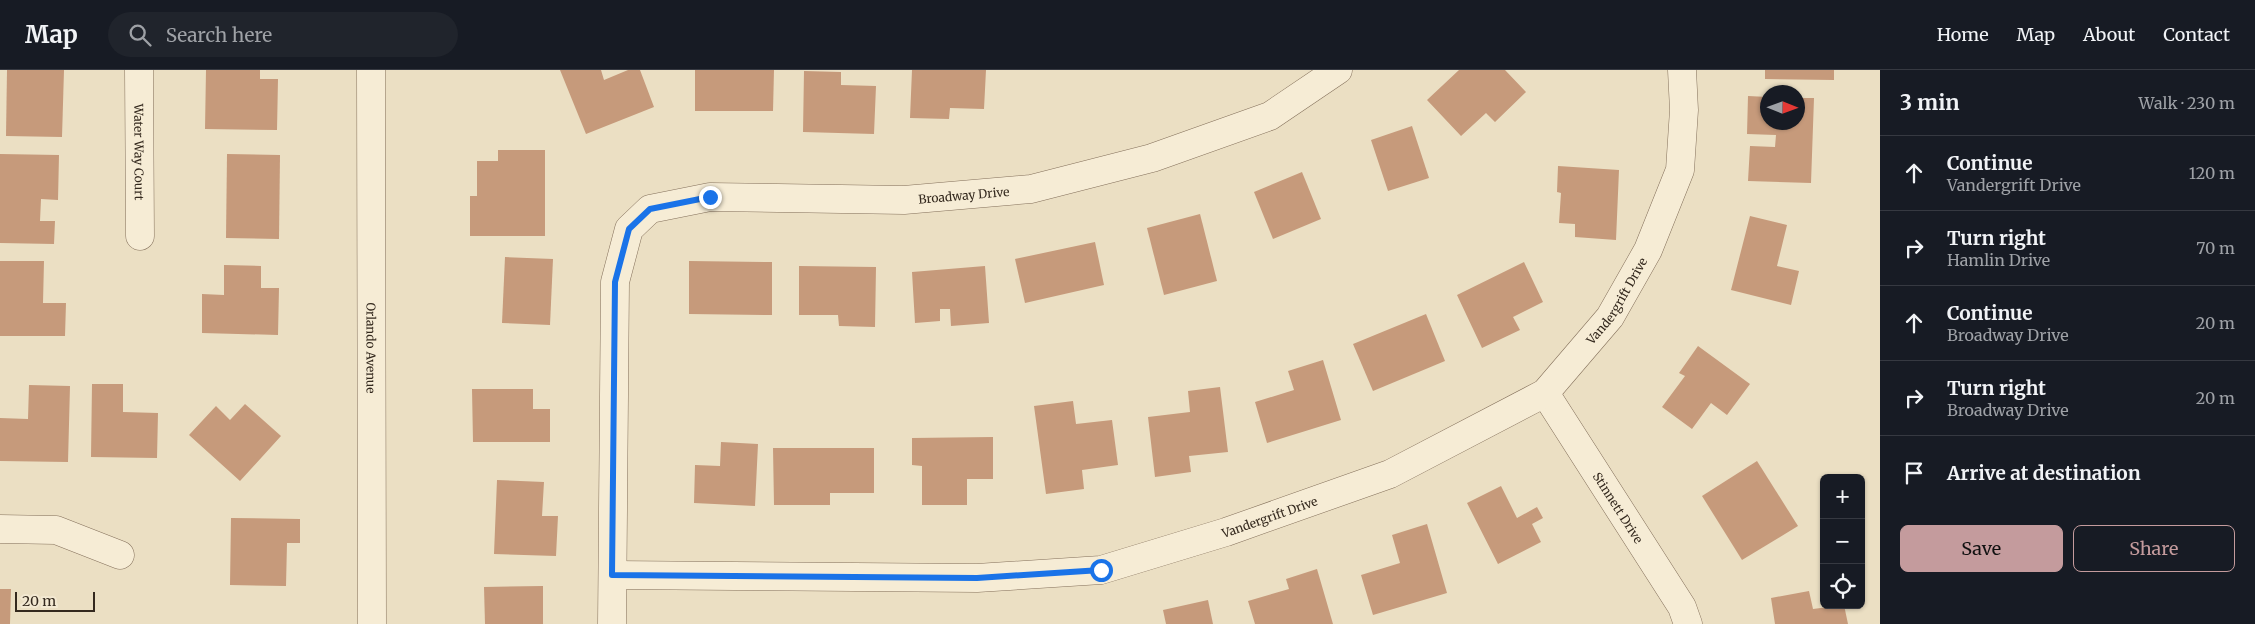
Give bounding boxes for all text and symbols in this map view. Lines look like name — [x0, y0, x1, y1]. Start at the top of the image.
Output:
search box — [108, 12, 458, 57]
text: Map — [25, 19, 78, 50]
icon: search — [126, 21, 154, 49]
text: Search here — [166, 23, 272, 47]
text: Home — [1937, 23, 1989, 46]
text: Map — [2017, 23, 2055, 46]
text: About — [2083, 23, 2135, 46]
text: Contact — [2163, 23, 2230, 46]
north arrow — [1760, 85, 1805, 130]
text: 3 min — [1900, 89, 1959, 116]
text: Walk · 230 m — [2139, 93, 2235, 113]
street label: Water Way Court — [132, 103, 147, 201]
text: Continue — [1947, 151, 2033, 175]
icon: ahead — [1900, 159, 1928, 187]
text: 120 m — [2189, 163, 2235, 183]
text: Vandergrift Drive — [1947, 175, 2081, 195]
street label: Broadway Drive — [918, 183, 1010, 206]
route end — [699, 186, 722, 209]
text: Turn right — [1947, 226, 2046, 250]
icon: right — [1900, 234, 1928, 262]
text: 70 m — [2196, 238, 2235, 258]
text: Hamlin Drive — [1947, 250, 2050, 270]
street label: Vandergrift Drive — [1582, 255, 1650, 348]
text: Continue — [1947, 301, 2033, 325]
street label: Orlando Avenue — [364, 302, 379, 394]
icon: ahead — [1900, 309, 1928, 337]
text: 20 m — [2196, 313, 2235, 333]
text: Broadway Drive — [1947, 325, 2069, 345]
text: Turn right — [1947, 376, 2046, 400]
icon: right — [1900, 384, 1928, 412]
text: 20 m — [2196, 388, 2235, 408]
text: Broadway Drive — [1947, 400, 2069, 420]
icon: arrive — [1900, 459, 1928, 487]
text: Arrive at destination — [1947, 461, 2141, 485]
street label: Stinnett Drive — [1590, 469, 1647, 546]
map controls — [1820, 474, 1865, 609]
button: + — [1820, 474, 1865, 519]
street label: Vandergrift Drive — [1219, 493, 1319, 541]
button: − — [1820, 519, 1865, 564]
button: Save — [1900, 525, 2063, 572]
button: Share — [2073, 525, 2235, 572]
route start — [1090, 559, 1113, 582]
button: locate — [1820, 564, 1865, 609]
scale bar — [15, 589, 95, 612]
text: 20 m — [22, 592, 56, 610]

